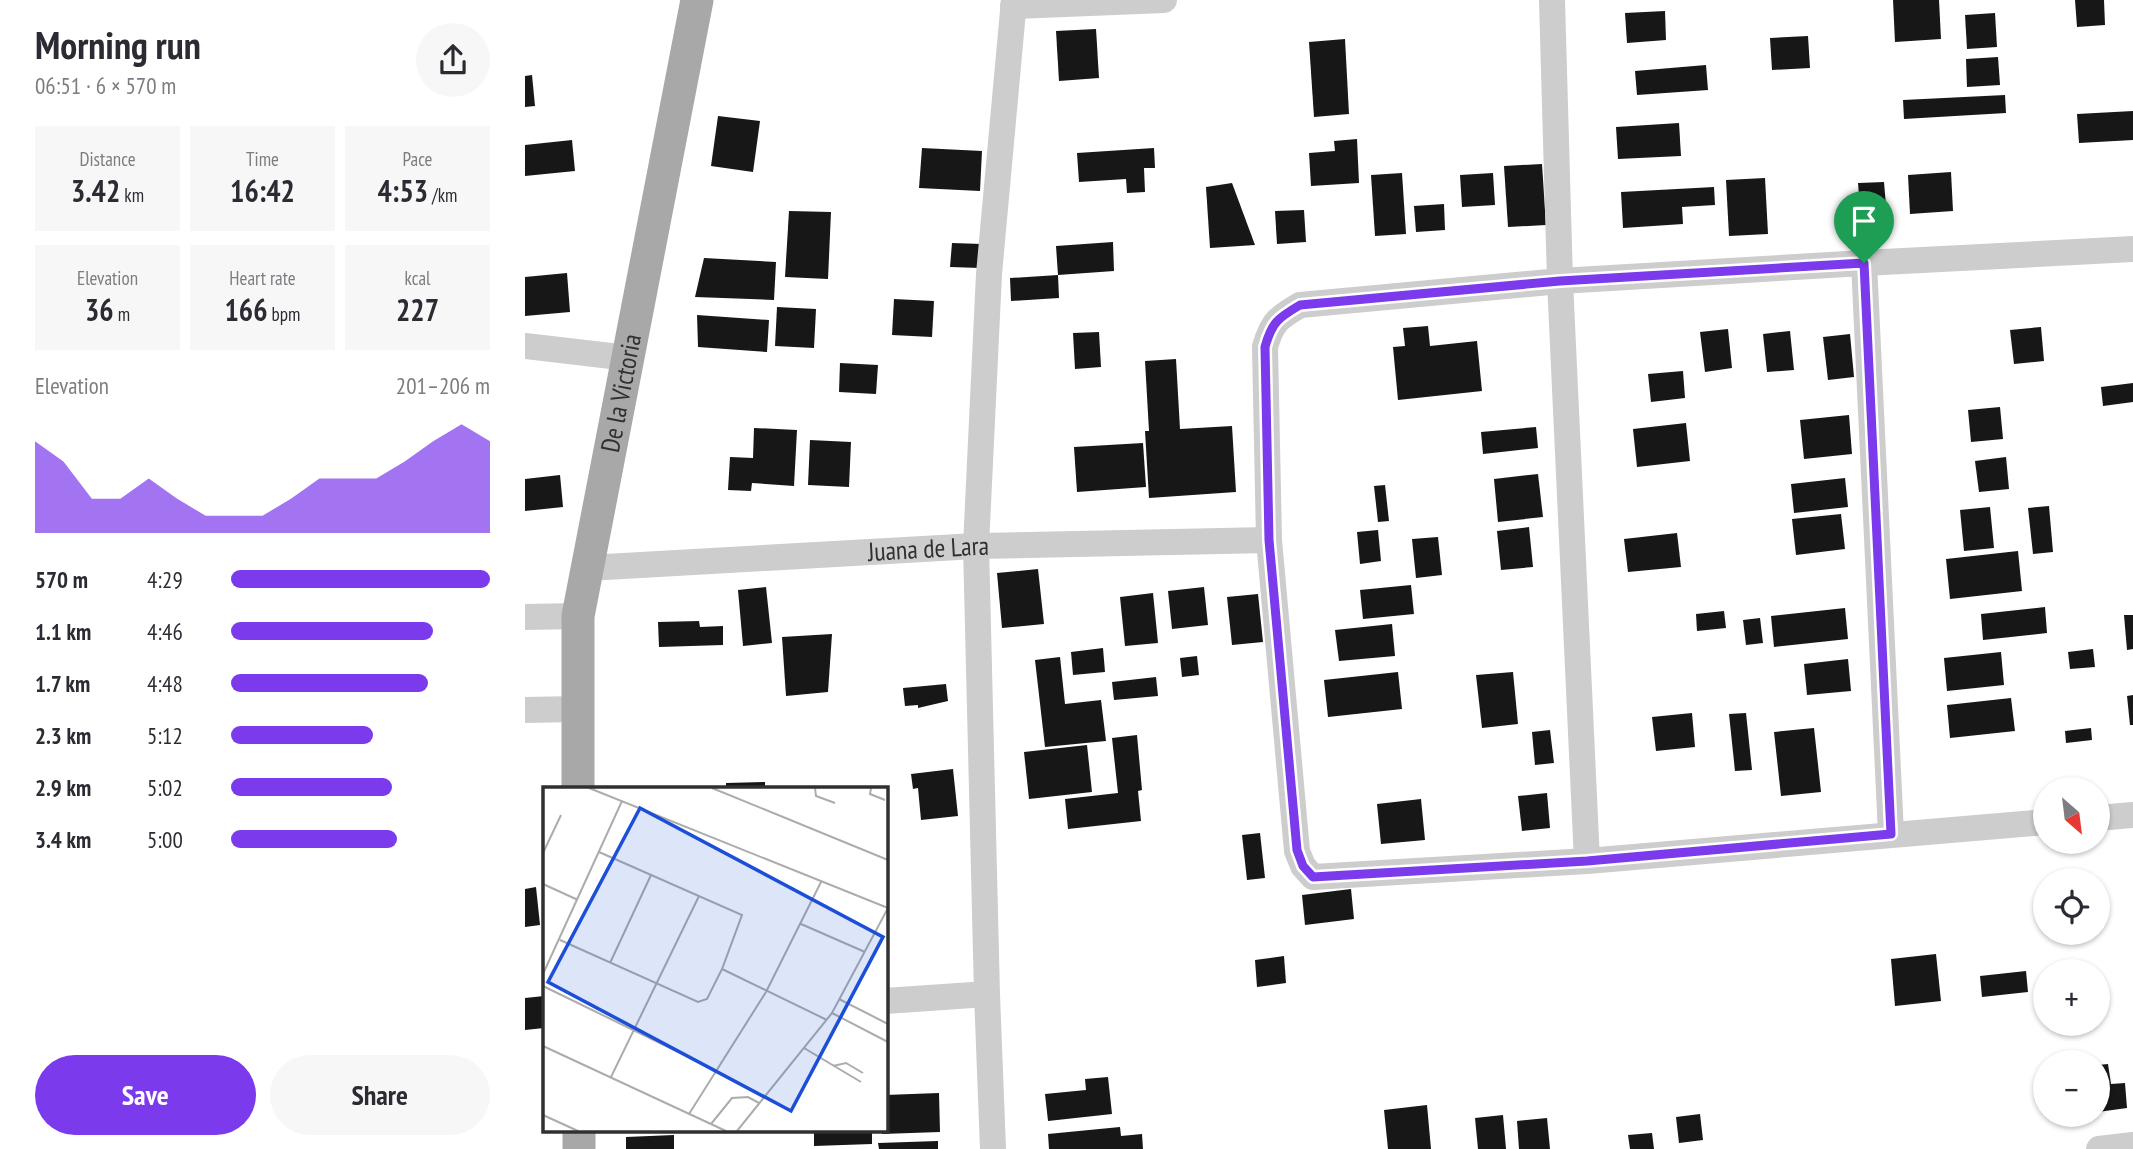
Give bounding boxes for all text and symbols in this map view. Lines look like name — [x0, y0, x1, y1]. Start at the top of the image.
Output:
text: Morning run — [35, 20, 201, 69]
button: share — [416, 23, 490, 97]
text: 06:51 · 6 × 570 m — [35, 71, 176, 100]
text: Distance — [80, 147, 135, 171]
text: Time — [246, 147, 279, 171]
text: Pace — [403, 147, 432, 171]
text: 3.42 — [71, 171, 120, 210]
text: 16:42 — [230, 171, 295, 210]
text: 4:53 — [378, 171, 428, 210]
text: km — [120, 183, 144, 207]
text: /km — [428, 183, 457, 207]
pin — [1834, 191, 1894, 263]
icon: arrive — [1845, 202, 1883, 240]
text: Elevation — [77, 266, 138, 290]
text: Heart rate — [229, 266, 296, 290]
text: kcal — [405, 266, 430, 290]
text: 36 — [85, 290, 114, 329]
text: 166 — [225, 290, 268, 329]
text: 227 — [396, 290, 439, 329]
text: m — [114, 302, 130, 326]
text: bpm — [268, 302, 300, 326]
street label: De la Victoria — [593, 331, 648, 455]
text: Elevation — [35, 371, 109, 400]
text: 201–206 m — [396, 371, 490, 400]
street label: Juana de Lara — [866, 529, 989, 568]
text: 570 m — [35, 565, 88, 594]
text: 4:29 — [147, 565, 183, 594]
text: 1.1 km — [35, 617, 91, 646]
text: 4:46 — [147, 617, 183, 646]
text: 1.7 km — [35, 669, 90, 698]
text: 4:48 — [147, 669, 183, 698]
text: 2.3 km — [35, 721, 91, 750]
text: 5:12 — [147, 721, 183, 750]
text: 2.9 km — [35, 773, 91, 802]
text: 5:02 — [147, 773, 183, 802]
north arrow — [2033, 777, 2111, 854]
map controls — [2033, 777, 2110, 1127]
inset map — [543, 787, 887, 1132]
text: 3.4 km — [35, 825, 91, 854]
text: 5:00 — [147, 825, 183, 854]
button: locate — [2033, 868, 2110, 945]
button: + — [2033, 959, 2110, 1036]
button: − — [2033, 1050, 2110, 1127]
button: Save — [35, 1055, 256, 1135]
button: Share — [270, 1055, 490, 1135]

